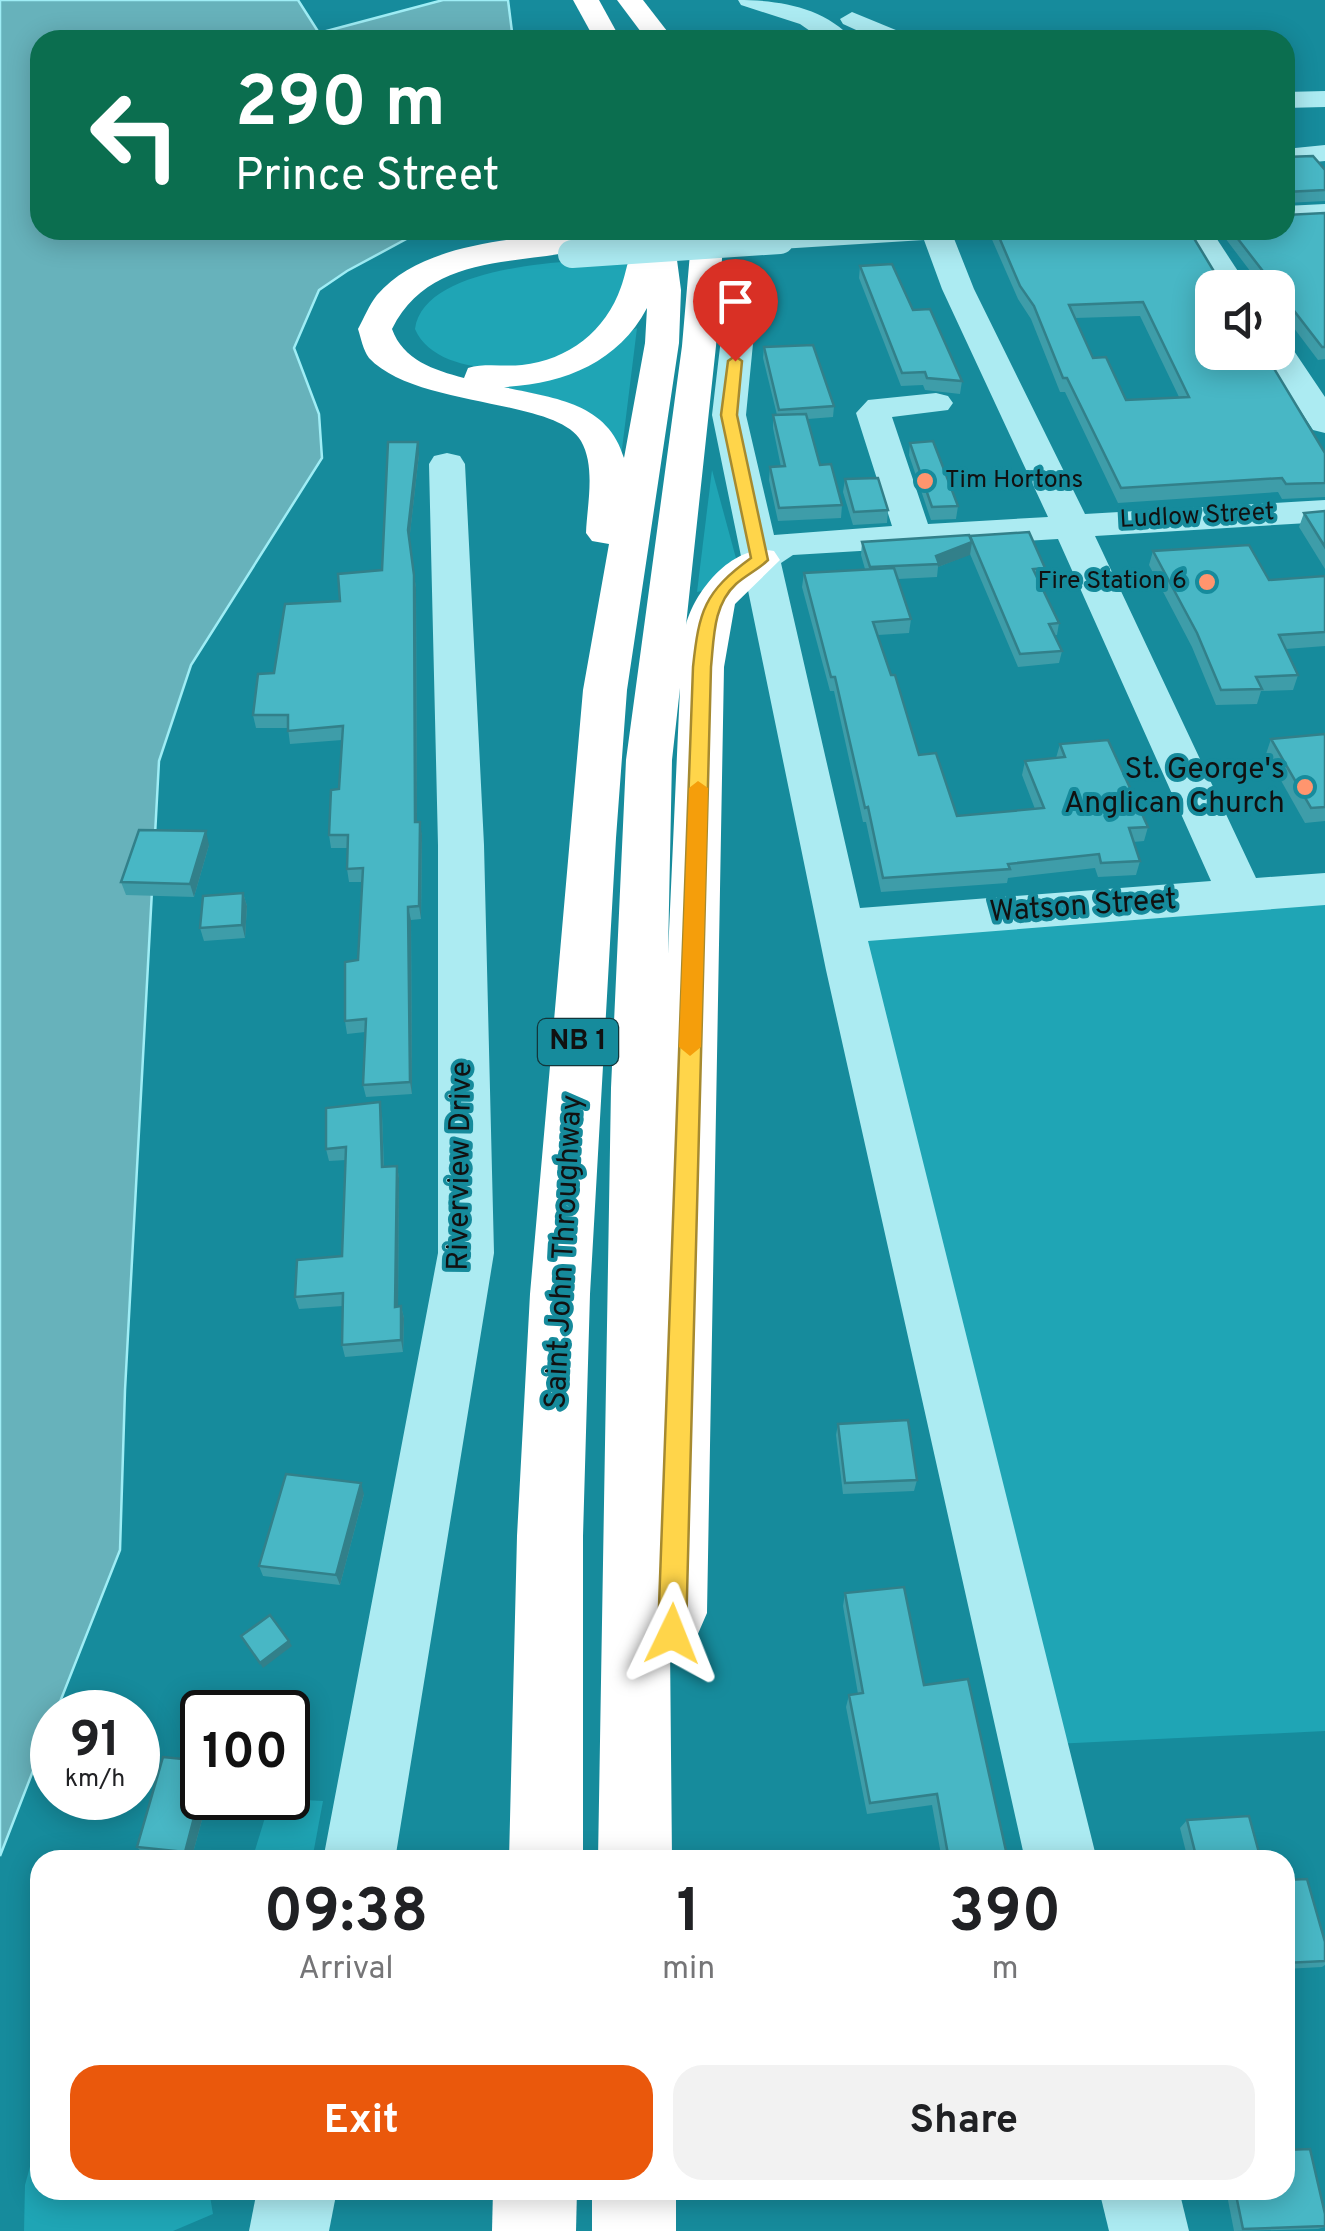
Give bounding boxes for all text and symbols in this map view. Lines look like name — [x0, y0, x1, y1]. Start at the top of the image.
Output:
text: 290 m — [235, 62, 446, 151]
icon: left — [70, 70, 200, 200]
text: Prince Street — [235, 149, 500, 206]
pin — [693, 259, 778, 362]
map controls — [1195, 270, 1295, 370]
button: sound — [1195, 270, 1295, 370]
icon: arrive — [708, 274, 763, 329]
place label: Tim Hortons — [945, 465, 1083, 497]
marker: Tim Hortons — [914, 470, 936, 492]
street label: Ludlow Street — [1119, 497, 1275, 537]
place label: Fire Station 6 — [1037, 566, 1187, 598]
marker: Fire Station 6 — [1196, 571, 1218, 593]
place label: St. George's Anglican Church — [1064, 752, 1285, 823]
marker: St. George's Anglican Church — [1294, 776, 1316, 798]
street label: Watson Street — [988, 882, 1178, 932]
road number: NB 1 — [538, 1019, 618, 1065]
street label: Riverview Drive — [441, 1061, 481, 1271]
street label: Saint John Throughway — [538, 1094, 592, 1410]
position arrow — [620, 1582, 724, 1686]
speed limit sign: 100 — [180, 1690, 310, 1820]
text: 91 — [70, 1711, 120, 1774]
text: km/h — [65, 1764, 125, 1796]
text: 09:38 — [264, 1877, 428, 1953]
text: 1 — [677, 1877, 701, 1953]
text: 390 — [949, 1877, 1061, 1953]
text: Arrival — [298, 1950, 394, 1990]
text: min — [662, 1950, 715, 1990]
text: m — [992, 1950, 1019, 1990]
button: Exit — [70, 2065, 653, 2180]
button: Share — [673, 2065, 1255, 2180]

